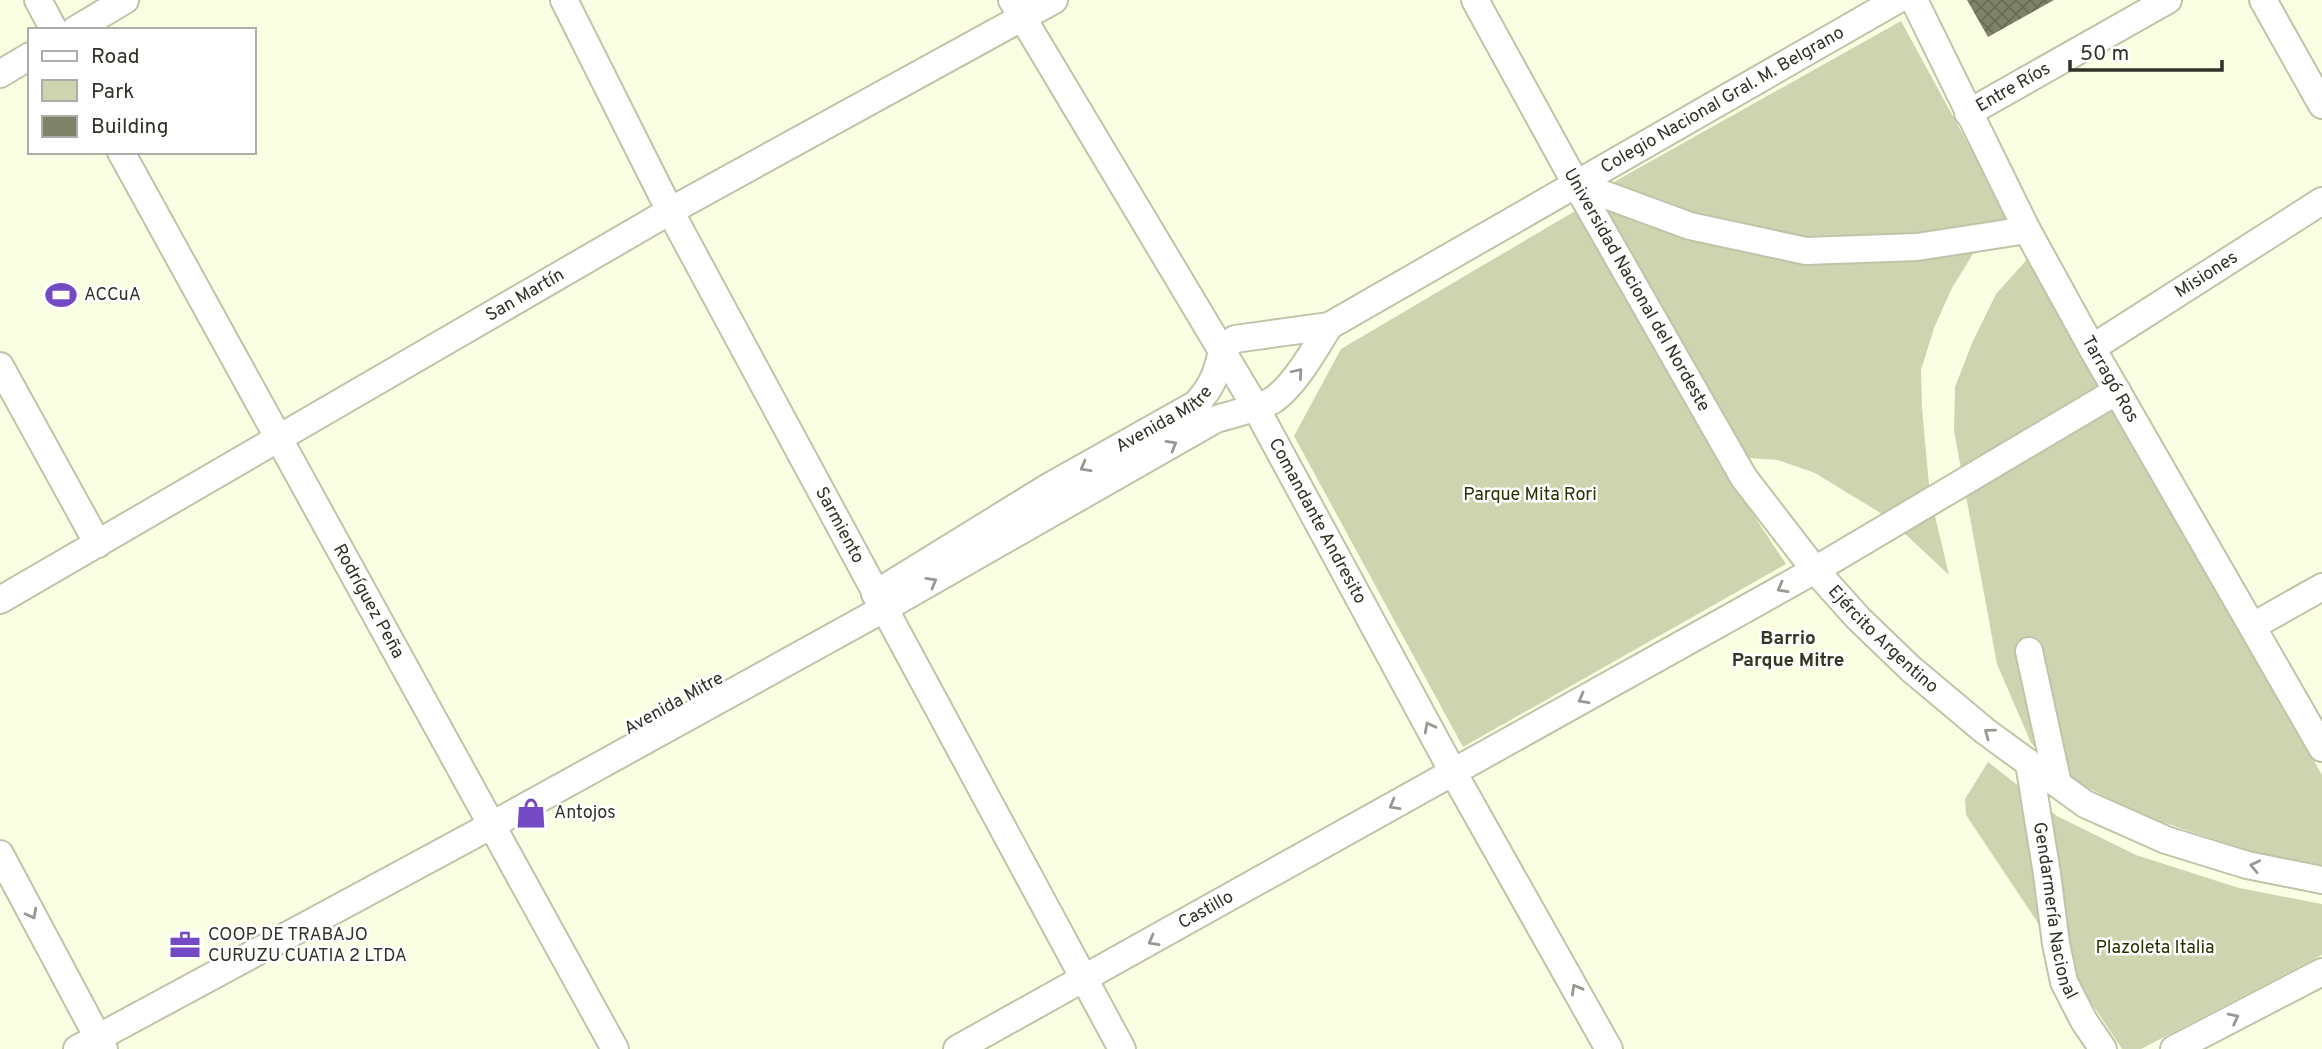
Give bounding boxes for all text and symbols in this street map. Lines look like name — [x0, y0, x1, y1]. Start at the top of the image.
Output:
street label: Colegio Nacional Gral. M. Belgrano — [1596, 21, 1849, 179]
legend — [28, 28, 256, 154]
scale bar — [2070, 28, 2222, 72]
text: 50 m — [2080, 41, 2129, 68]
text: Road — [91, 44, 140, 71]
street label: Entre Ríos — [1972, 57, 2055, 118]
text: Park — [91, 79, 134, 106]
text: Building — [91, 114, 169, 141]
street label: Universidad Nacional del Nordeste — [1558, 164, 1715, 416]
street label: Misiones — [2171, 246, 2242, 303]
street label: San Martín — [481, 263, 568, 327]
sports icon: ACCuA — [44, 278, 78, 312]
place label: ACCuA — [84, 284, 141, 307]
street label: Tarragó Ros — [2076, 332, 2144, 427]
one-way arrow — [1290, 368, 1302, 381]
street label: Avenida Mitre — [1112, 382, 1218, 458]
street label: Comandante Andresito — [1263, 434, 1371, 608]
one-way arrow — [1165, 440, 1177, 453]
one-way arrow — [1079, 459, 1092, 472]
street label: Sarmiento — [809, 483, 869, 567]
park label: Parque Mita Rori — [1463, 484, 1597, 507]
street label: Rodríguez Peña — [328, 540, 409, 663]
one-way arrow — [924, 577, 937, 590]
one-way arrow — [1777, 580, 1789, 593]
street label: Ejército Argentino — [1823, 581, 1943, 699]
district label: Barrio Parque Mitre — [1732, 627, 1844, 673]
street label: Avenida Mitre — [620, 667, 728, 741]
one-way arrow — [1578, 691, 1591, 704]
one-way arrow — [1424, 721, 1437, 734]
one-way arrow — [1984, 729, 1997, 742]
shop icon: Antojos — [514, 796, 548, 830]
one-way arrow — [1389, 797, 1401, 810]
place label: Antojos — [554, 802, 616, 825]
street label: Gendarmería Nacional — [2027, 820, 2083, 1003]
one-way arrow — [2249, 860, 2261, 875]
street label: Castillo — [1174, 885, 1238, 935]
one-way arrow — [24, 907, 37, 919]
place label: COOP DE TRABAJO CURUZU CUATIA 2 LTDA — [208, 924, 407, 968]
office icon: COOP DE TRABAJO CURUZU CUATIA 2 LTDA — [168, 928, 202, 962]
one-way arrow — [1148, 933, 1160, 946]
park label: Plazoleta Italia — [2096, 937, 2214, 960]
one-way arrow — [1571, 984, 1584, 997]
one-way arrow — [2227, 1012, 2239, 1026]

